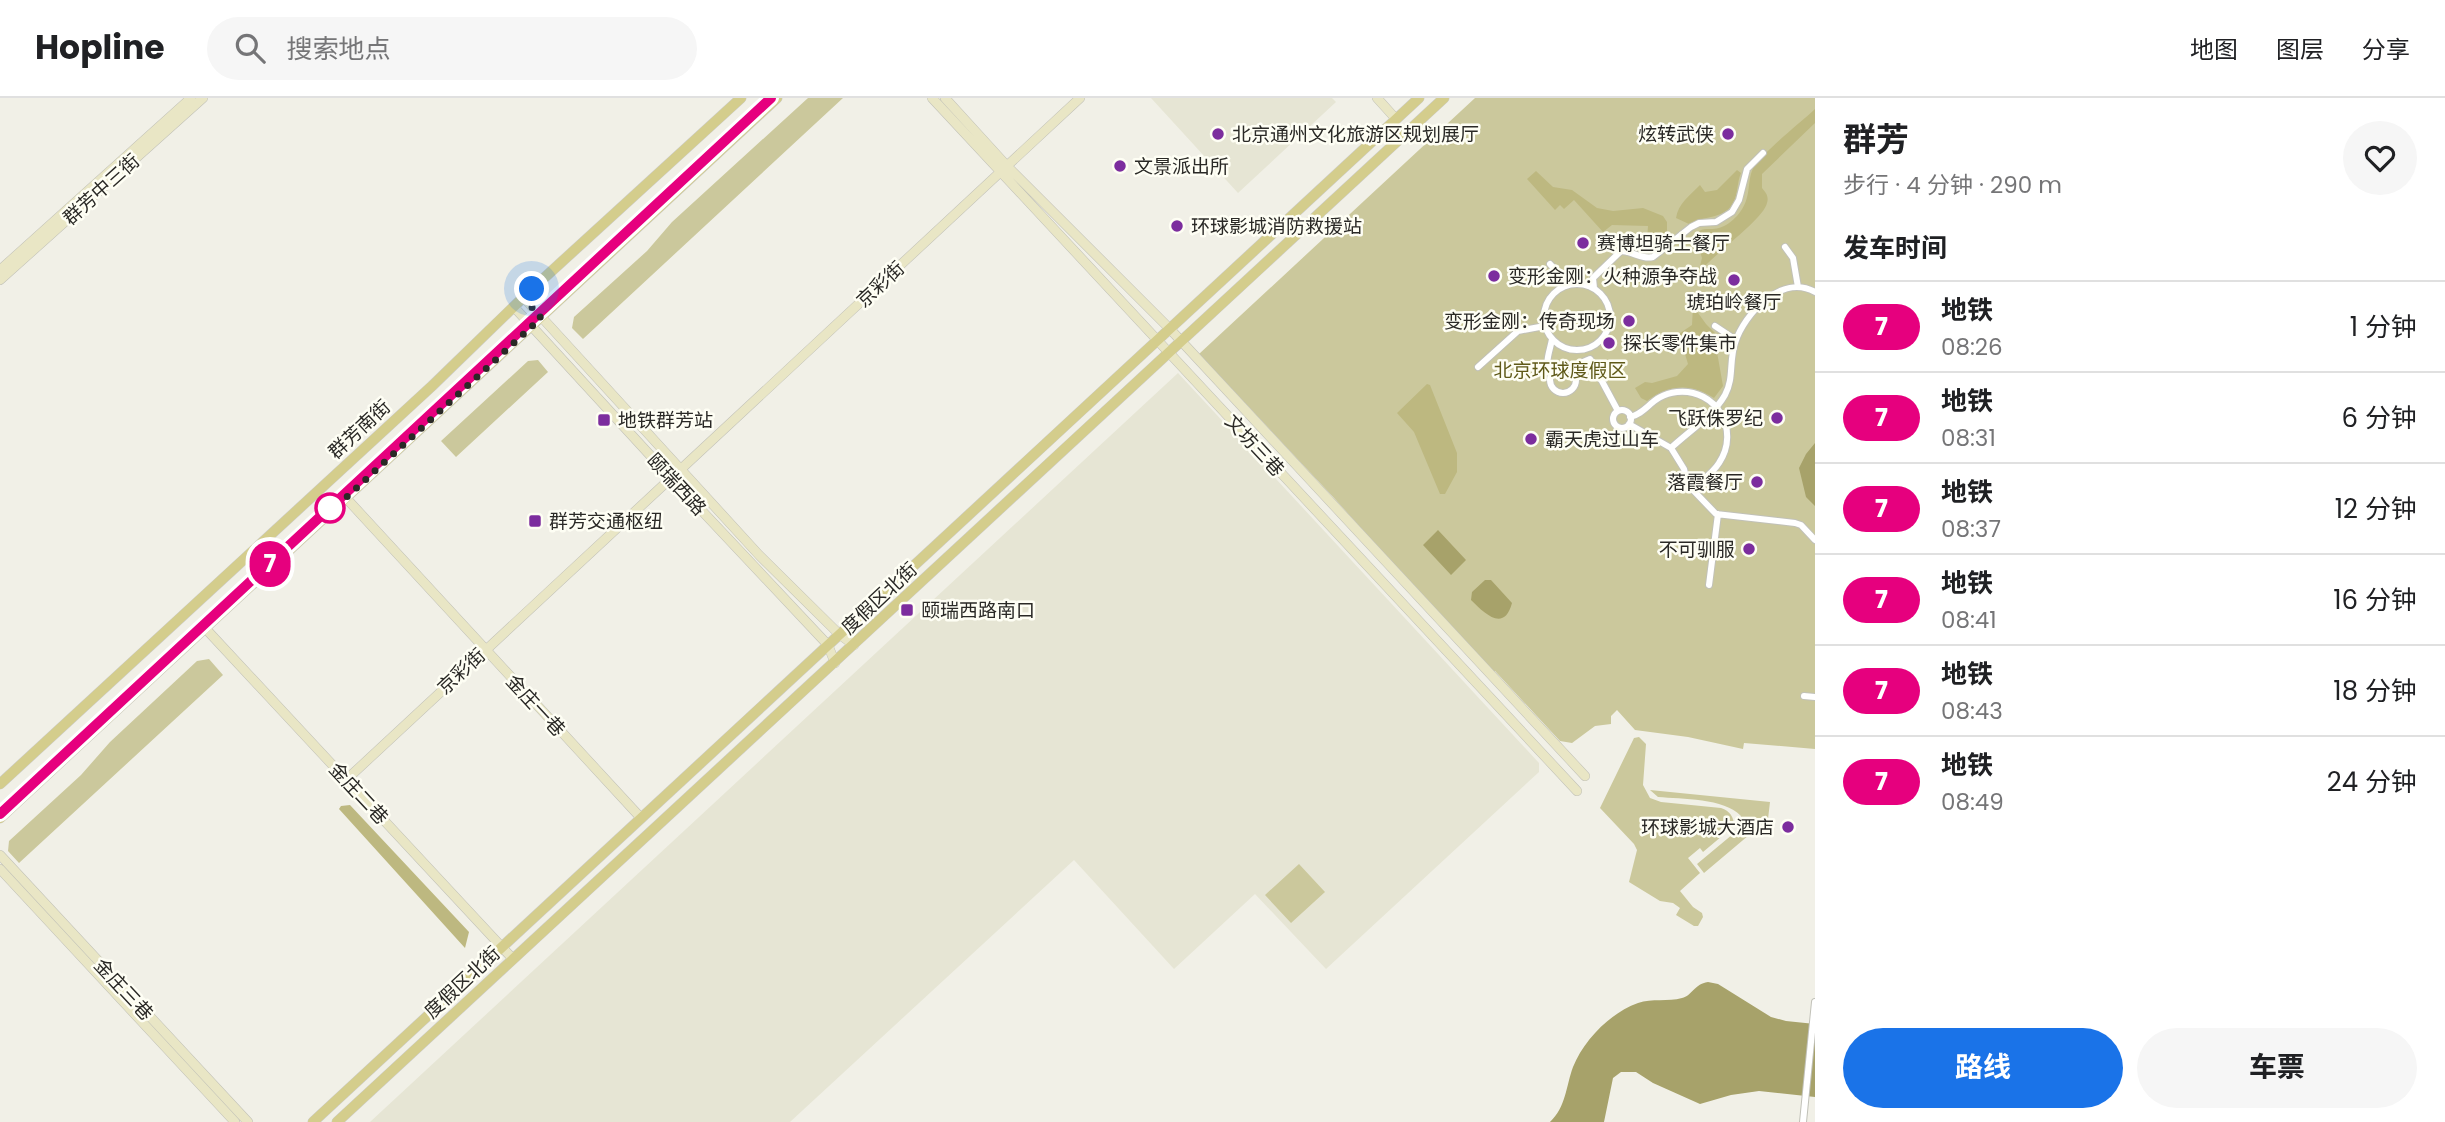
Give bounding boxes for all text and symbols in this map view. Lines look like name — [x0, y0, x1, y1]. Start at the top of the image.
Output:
search box — [207, 17, 697, 80]
text: Hopline — [35, 24, 165, 71]
icon: search — [231, 29, 269, 67]
text: 搜索地点 — [287, 31, 391, 67]
text: 地图 — [2190, 33, 2238, 66]
text: 图层 — [2276, 33, 2324, 66]
text: 分享 — [2362, 33, 2410, 66]
text: 群芳 — [1843, 116, 1909, 163]
place label: 北京通州文化旅游区规划展厅 — [1232, 121, 1479, 148]
place label: 炫转武侠 — [1638, 121, 1714, 148]
button: heart — [2343, 121, 2417, 195]
marker: 北京通州文化旅游区规划展厅 — [1210, 126, 1226, 142]
marker: 炫转武侠 — [1720, 126, 1736, 142]
street label: 群芳中三街 — [57, 148, 146, 231]
place label: 文景派出所 — [1134, 153, 1229, 180]
marker: 文景派出所 — [1112, 158, 1128, 174]
text: 步行 · 4 分钟 · 290 m — [1843, 169, 2062, 201]
place label: 环球影城消防救援站 — [1191, 213, 1362, 240]
marker: 环球影城消防救援站 — [1169, 218, 1185, 234]
place label: 赛博坦骑士餐厅 — [1597, 230, 1730, 257]
text: 发车时间 — [1843, 230, 1947, 266]
marker: 赛博坦骑士餐厅 — [1575, 235, 1591, 251]
street label: 京彩街 — [850, 255, 910, 314]
place label: 变形金刚：火种源争夺战 — [1508, 263, 1717, 290]
marker: 变形金刚：火种源争夺战 — [1486, 268, 1502, 284]
your location — [514, 271, 549, 306]
marker: 琥珀岭餐厅 — [1726, 272, 1742, 288]
place label: 琥珀岭餐厅 — [1686, 289, 1782, 316]
text: 地铁 — [1941, 292, 1993, 328]
place label: 变形金刚：传奇现场 — [1444, 308, 1615, 335]
text: 1 分钟 — [2350, 309, 2417, 345]
text: 7 — [1875, 310, 1888, 343]
marker: 变形金刚：传奇现场 — [1621, 313, 1637, 329]
place label: 探长零件集市 — [1623, 330, 1737, 357]
text: 08:26 — [1941, 331, 2003, 363]
marker: 探长零件集市 — [1601, 335, 1617, 351]
park label: 北京环球度假区 — [1493, 357, 1627, 384]
text: 地铁 — [1941, 383, 1993, 419]
street label: 群芳南街 — [322, 394, 396, 465]
text: 6 分钟 — [2342, 400, 2417, 436]
text: 7 — [1875, 401, 1888, 434]
place label: 飞跃侏罗纪 — [1668, 405, 1763, 432]
place label: 地铁群芳站 — [618, 407, 713, 434]
street label: 文坊三巷 — [1219, 408, 1290, 482]
marker: 飞跃侏罗纪 — [1769, 410, 1785, 426]
marker: 地铁群芳站 — [596, 412, 612, 428]
text: 08:31 — [1941, 422, 1996, 454]
place label: 霸天虎过山车 — [1545, 426, 1659, 453]
marker: 霸天虎过山车 — [1523, 431, 1539, 447]
street label: 颐瑞西路 — [641, 447, 712, 521]
place label: 落霞餐厅 — [1667, 469, 1743, 496]
marker: 落霞餐厅 — [1749, 474, 1765, 490]
text: 地铁 — [1941, 474, 1993, 510]
text: 12 分钟 — [2335, 491, 2417, 527]
text: 7 — [1875, 492, 1888, 525]
unlabelled marker — [315, 493, 345, 523]
place label: 群芳交通枢纽 — [549, 508, 663, 535]
marker: 群芳交通枢纽 — [527, 513, 543, 529]
text: 08:37 — [1941, 513, 2001, 545]
place label: 不可驯服 — [1659, 536, 1735, 563]
line badge: 7 — [247, 541, 293, 587]
marker: 不可驯服 — [1741, 541, 1757, 557]
text: 7 — [264, 547, 276, 580]
street label: 度假区北街 — [835, 556, 923, 641]
text: 地铁 — [1941, 565, 1993, 601]
text: 16 分钟 — [2333, 582, 2417, 618]
text: 7 — [1875, 583, 1888, 616]
place label: 颐瑞西路南口 — [921, 597, 1035, 624]
marker: 颐瑞西路南口 — [899, 602, 915, 618]
text: 08:41 — [1941, 604, 1997, 636]
street label: 京彩街 — [431, 642, 491, 701]
text: 地铁 — [1941, 656, 1993, 692]
street label: 金庄一巷 — [500, 668, 571, 742]
text: 18 分钟 — [2333, 673, 2417, 709]
text: 7 — [1875, 674, 1888, 707]
text: 08:43 — [1941, 695, 2003, 727]
text: 地铁 — [1941, 747, 1993, 783]
street label: 金庄二巷 — [323, 756, 394, 830]
text: 24 分钟 — [2327, 764, 2417, 800]
text: 7 — [1875, 765, 1888, 798]
text: 08:49 — [1941, 786, 2004, 818]
place label: 环球影城大酒店 — [1641, 814, 1774, 841]
marker: 环球影城大酒店 — [1780, 819, 1796, 835]
street label: 度假区北街 — [418, 940, 506, 1025]
street label: 金庄三巷 — [88, 952, 159, 1026]
button: 路线 — [1843, 1028, 2123, 1108]
button: 车票 — [2137, 1028, 2417, 1108]

